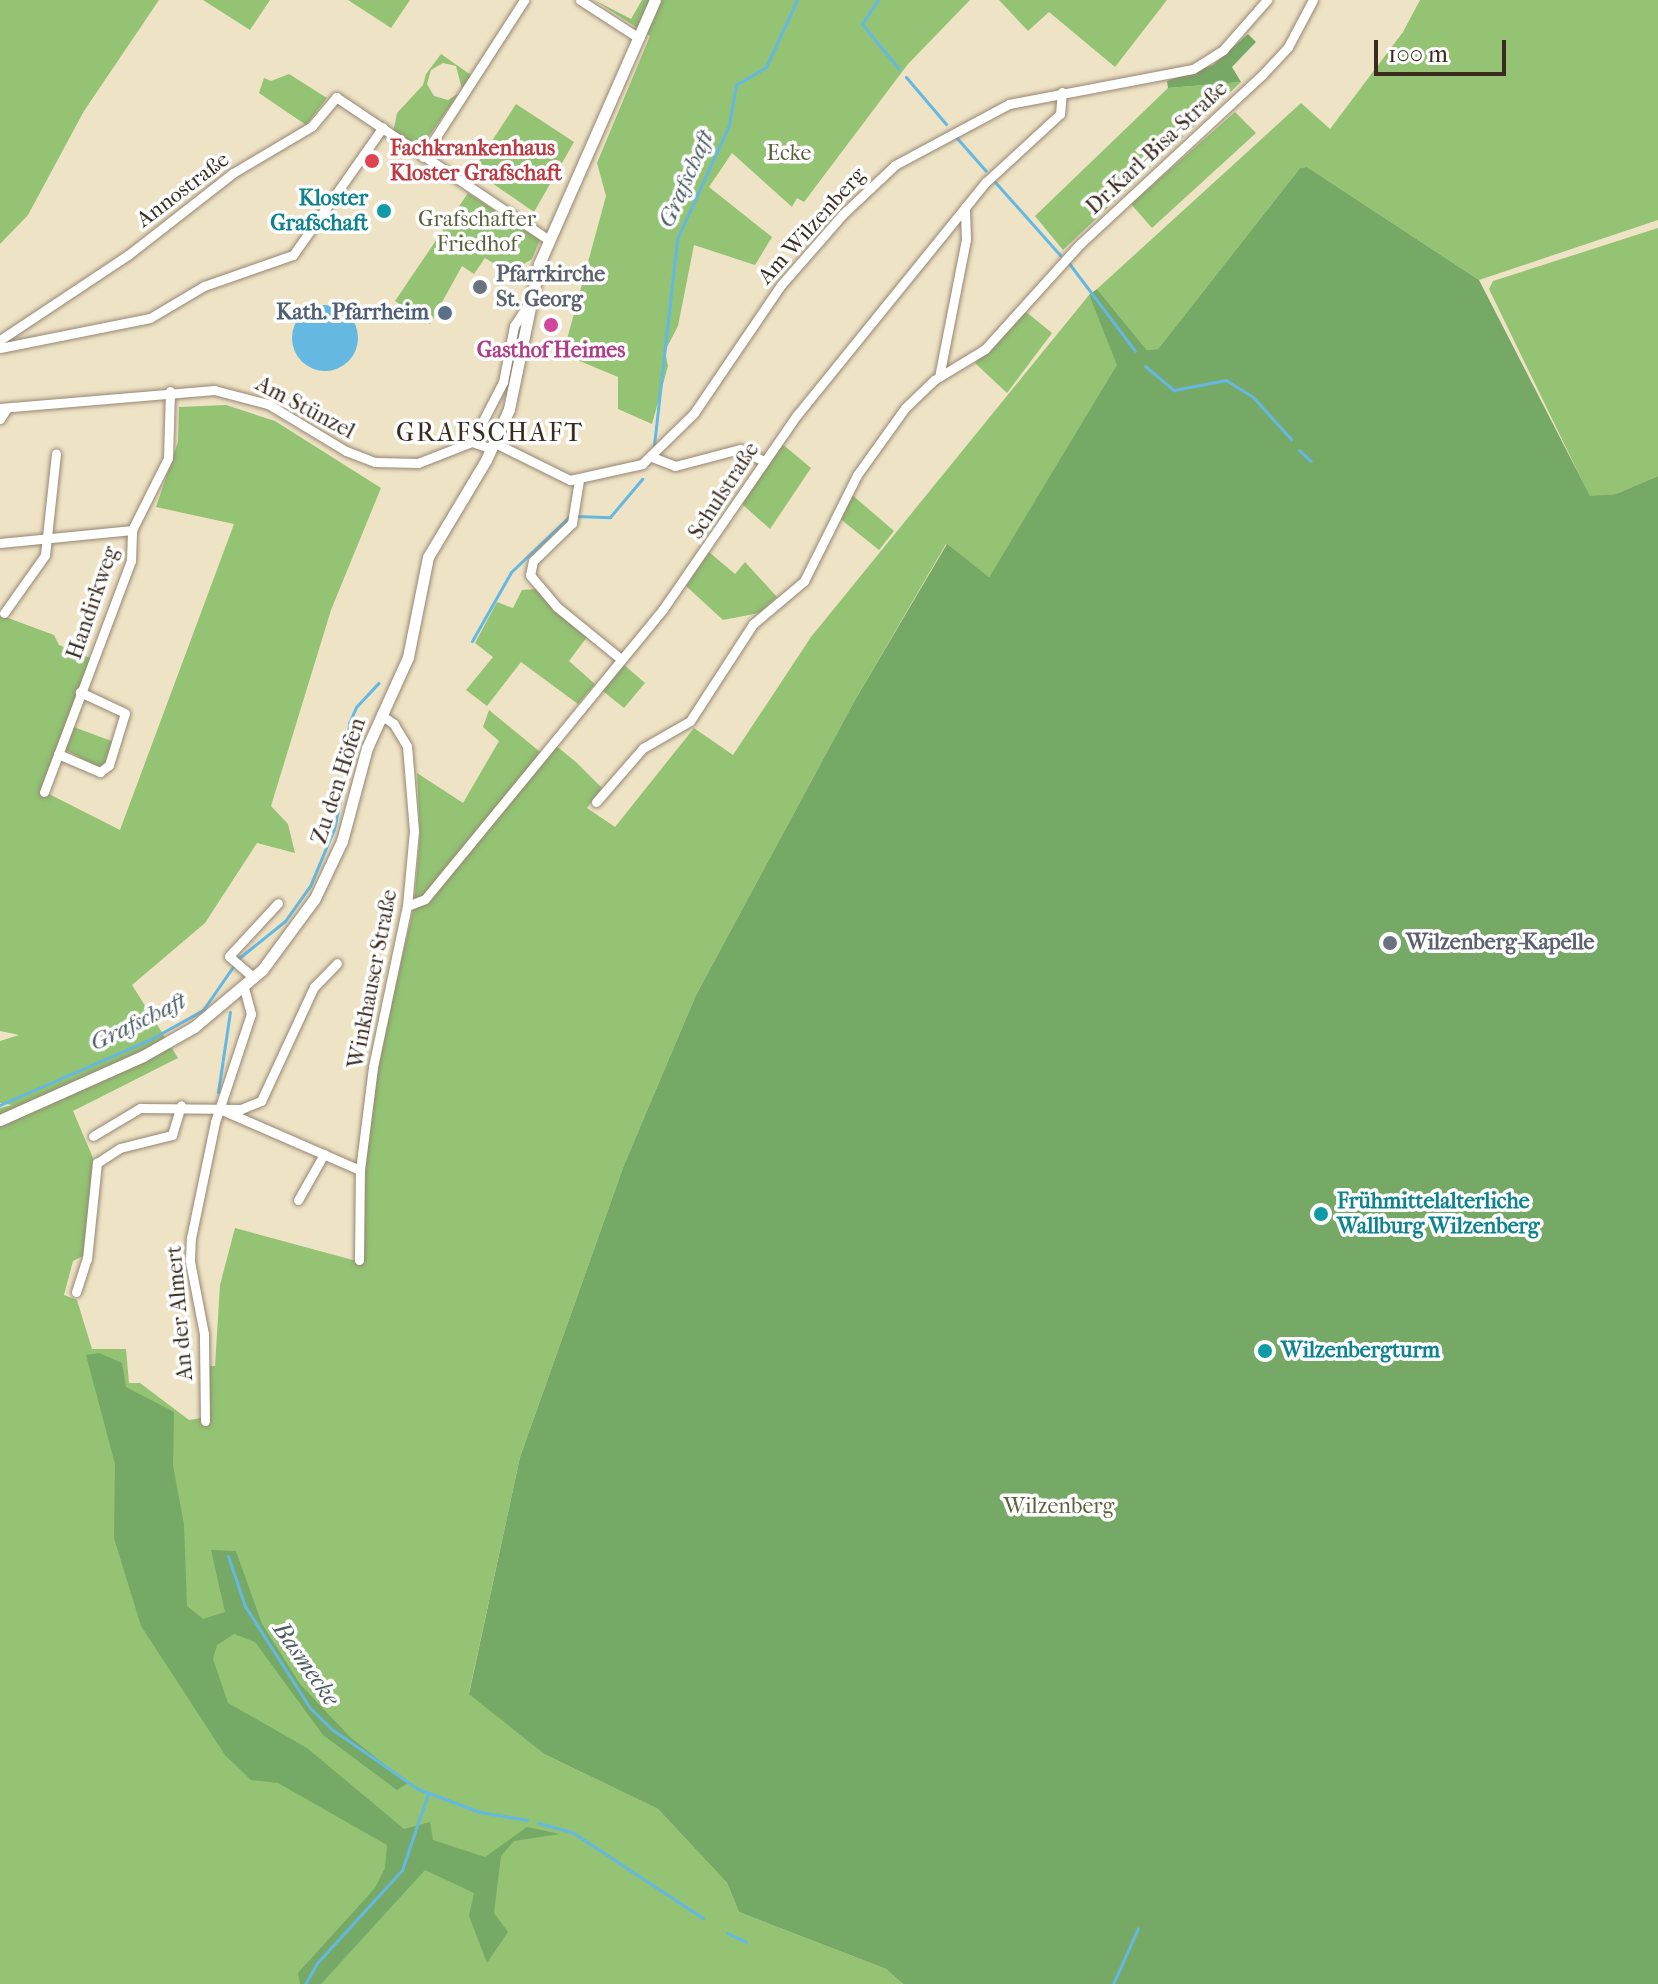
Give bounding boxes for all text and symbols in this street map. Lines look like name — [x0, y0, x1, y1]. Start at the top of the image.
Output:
scale bar — [1378, 24, 1510, 74]
text: 100 m — [1388, 40, 1448, 68]
street label: Dr.Karl-Bisa-Straße — [1081, 76, 1233, 220]
water label: Grafschaft — [652, 126, 720, 232]
place label: Fachkrankenhaus Kloster Grafschaft — [390, 135, 562, 186]
park label: Ecke — [767, 141, 811, 167]
street label: Annostraße — [131, 147, 235, 233]
marker: Fachkrankenhaus Kloster Grafschaft — [361, 150, 383, 172]
street label: Am Wilzenberg — [753, 162, 871, 290]
place label: Kloster Grafschaft — [270, 185, 368, 236]
marker: Kloster Grafschaft — [375, 202, 393, 220]
park label: Grafschafter Friedhof — [418, 206, 536, 258]
place label: Pfarrkirche St. Georg — [496, 261, 605, 312]
marker: Pfarrkirche St. Georg — [471, 278, 489, 296]
place label: Kath. Pfarrheim — [276, 300, 429, 326]
marker: Kath. Pfarrheim — [436, 304, 454, 322]
marker: Gasthof Heimes — [542, 316, 560, 334]
place label: Gasthof Heimes — [477, 338, 625, 364]
street label: Am Stünzel — [251, 371, 359, 445]
district label: GRAFSCHAFT — [396, 417, 584, 449]
street label: Schulstraße — [683, 438, 765, 544]
street label: Handirkweg — [61, 543, 125, 663]
street label: Zu den Höfen — [306, 715, 372, 847]
street label: Winkhauser Straße — [343, 887, 403, 1071]
place label: Wilzenberg-Kapelle — [1406, 930, 1594, 956]
marker: Wilzenberg-Kapelle — [1381, 934, 1399, 952]
water label: Grafschaft — [85, 986, 191, 1058]
place label: Frühmittelalterliche Wallburg Wilzenberg — [1337, 1188, 1540, 1240]
marker: Frühmittelalterliche Wallburg Wilzenberg — [1312, 1205, 1330, 1223]
street label: An der Almert — [161, 1244, 199, 1382]
place label: Wilzenbergturm — [1281, 1338, 1440, 1364]
marker: Wilzenbergturm — [1256, 1342, 1274, 1360]
park label: Wilzenberg — [1004, 1494, 1114, 1520]
water label: Basmecke — [267, 1616, 345, 1712]

